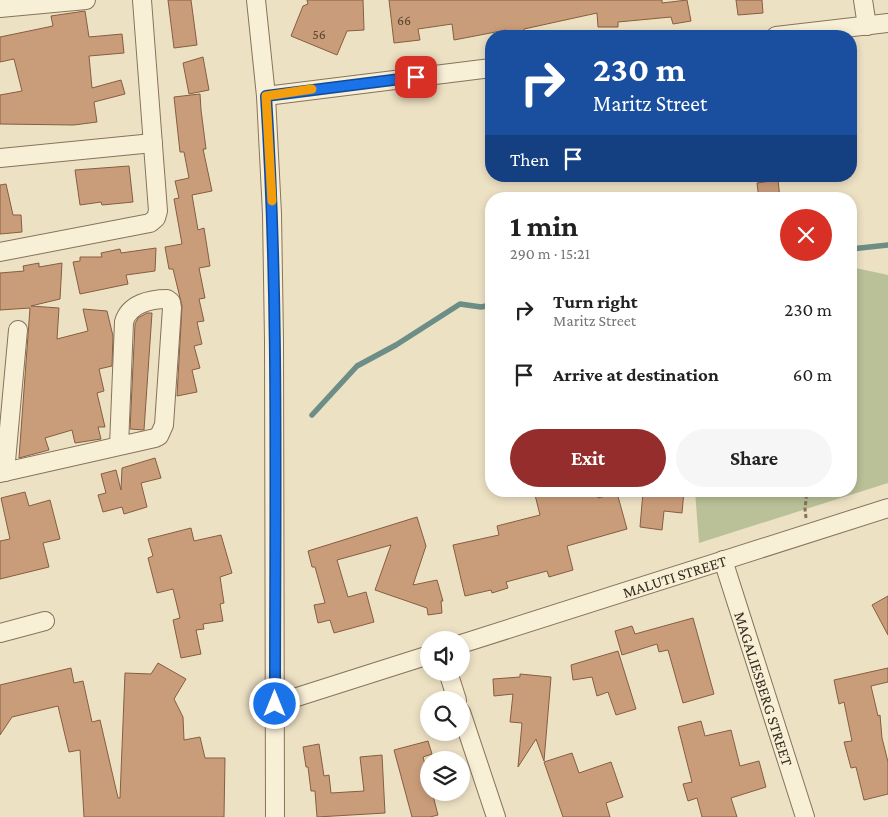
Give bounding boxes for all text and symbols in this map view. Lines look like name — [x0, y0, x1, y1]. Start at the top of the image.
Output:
house number: 66 — [397, 12, 411, 28]
house number: 56 — [312, 26, 326, 42]
icon: right — [510, 50, 575, 115]
text: 230 m — [593, 50, 686, 89]
pin — [395, 56, 437, 98]
icon: arrive — [402, 63, 430, 91]
text: Maritz Street — [593, 91, 707, 116]
icon: arrive — [559, 145, 587, 173]
text: Then — [510, 149, 549, 170]
text: 1 min — [510, 209, 578, 242]
button: close — [780, 209, 832, 261]
text: 290 m · 15:21 — [510, 245, 590, 262]
text: Turn right — [553, 291, 638, 312]
icon: right — [510, 296, 538, 324]
text: 230 m — [784, 299, 832, 320]
text: Maritz Street — [553, 312, 636, 329]
icon: arrive — [510, 361, 538, 389]
text: Arrive at destination — [553, 364, 719, 385]
text: 60 m — [793, 364, 832, 385]
button: Exit — [510, 429, 666, 487]
button: Share — [676, 429, 832, 487]
street label: MALUTI STREET — [620, 551, 729, 601]
street label: MAGALIESBERG STREET — [731, 609, 797, 768]
map controls — [420, 631, 470, 801]
button: sound — [420, 631, 470, 681]
position arrow — [248, 677, 300, 729]
button: search — [420, 691, 470, 741]
button: layers — [420, 751, 470, 801]

